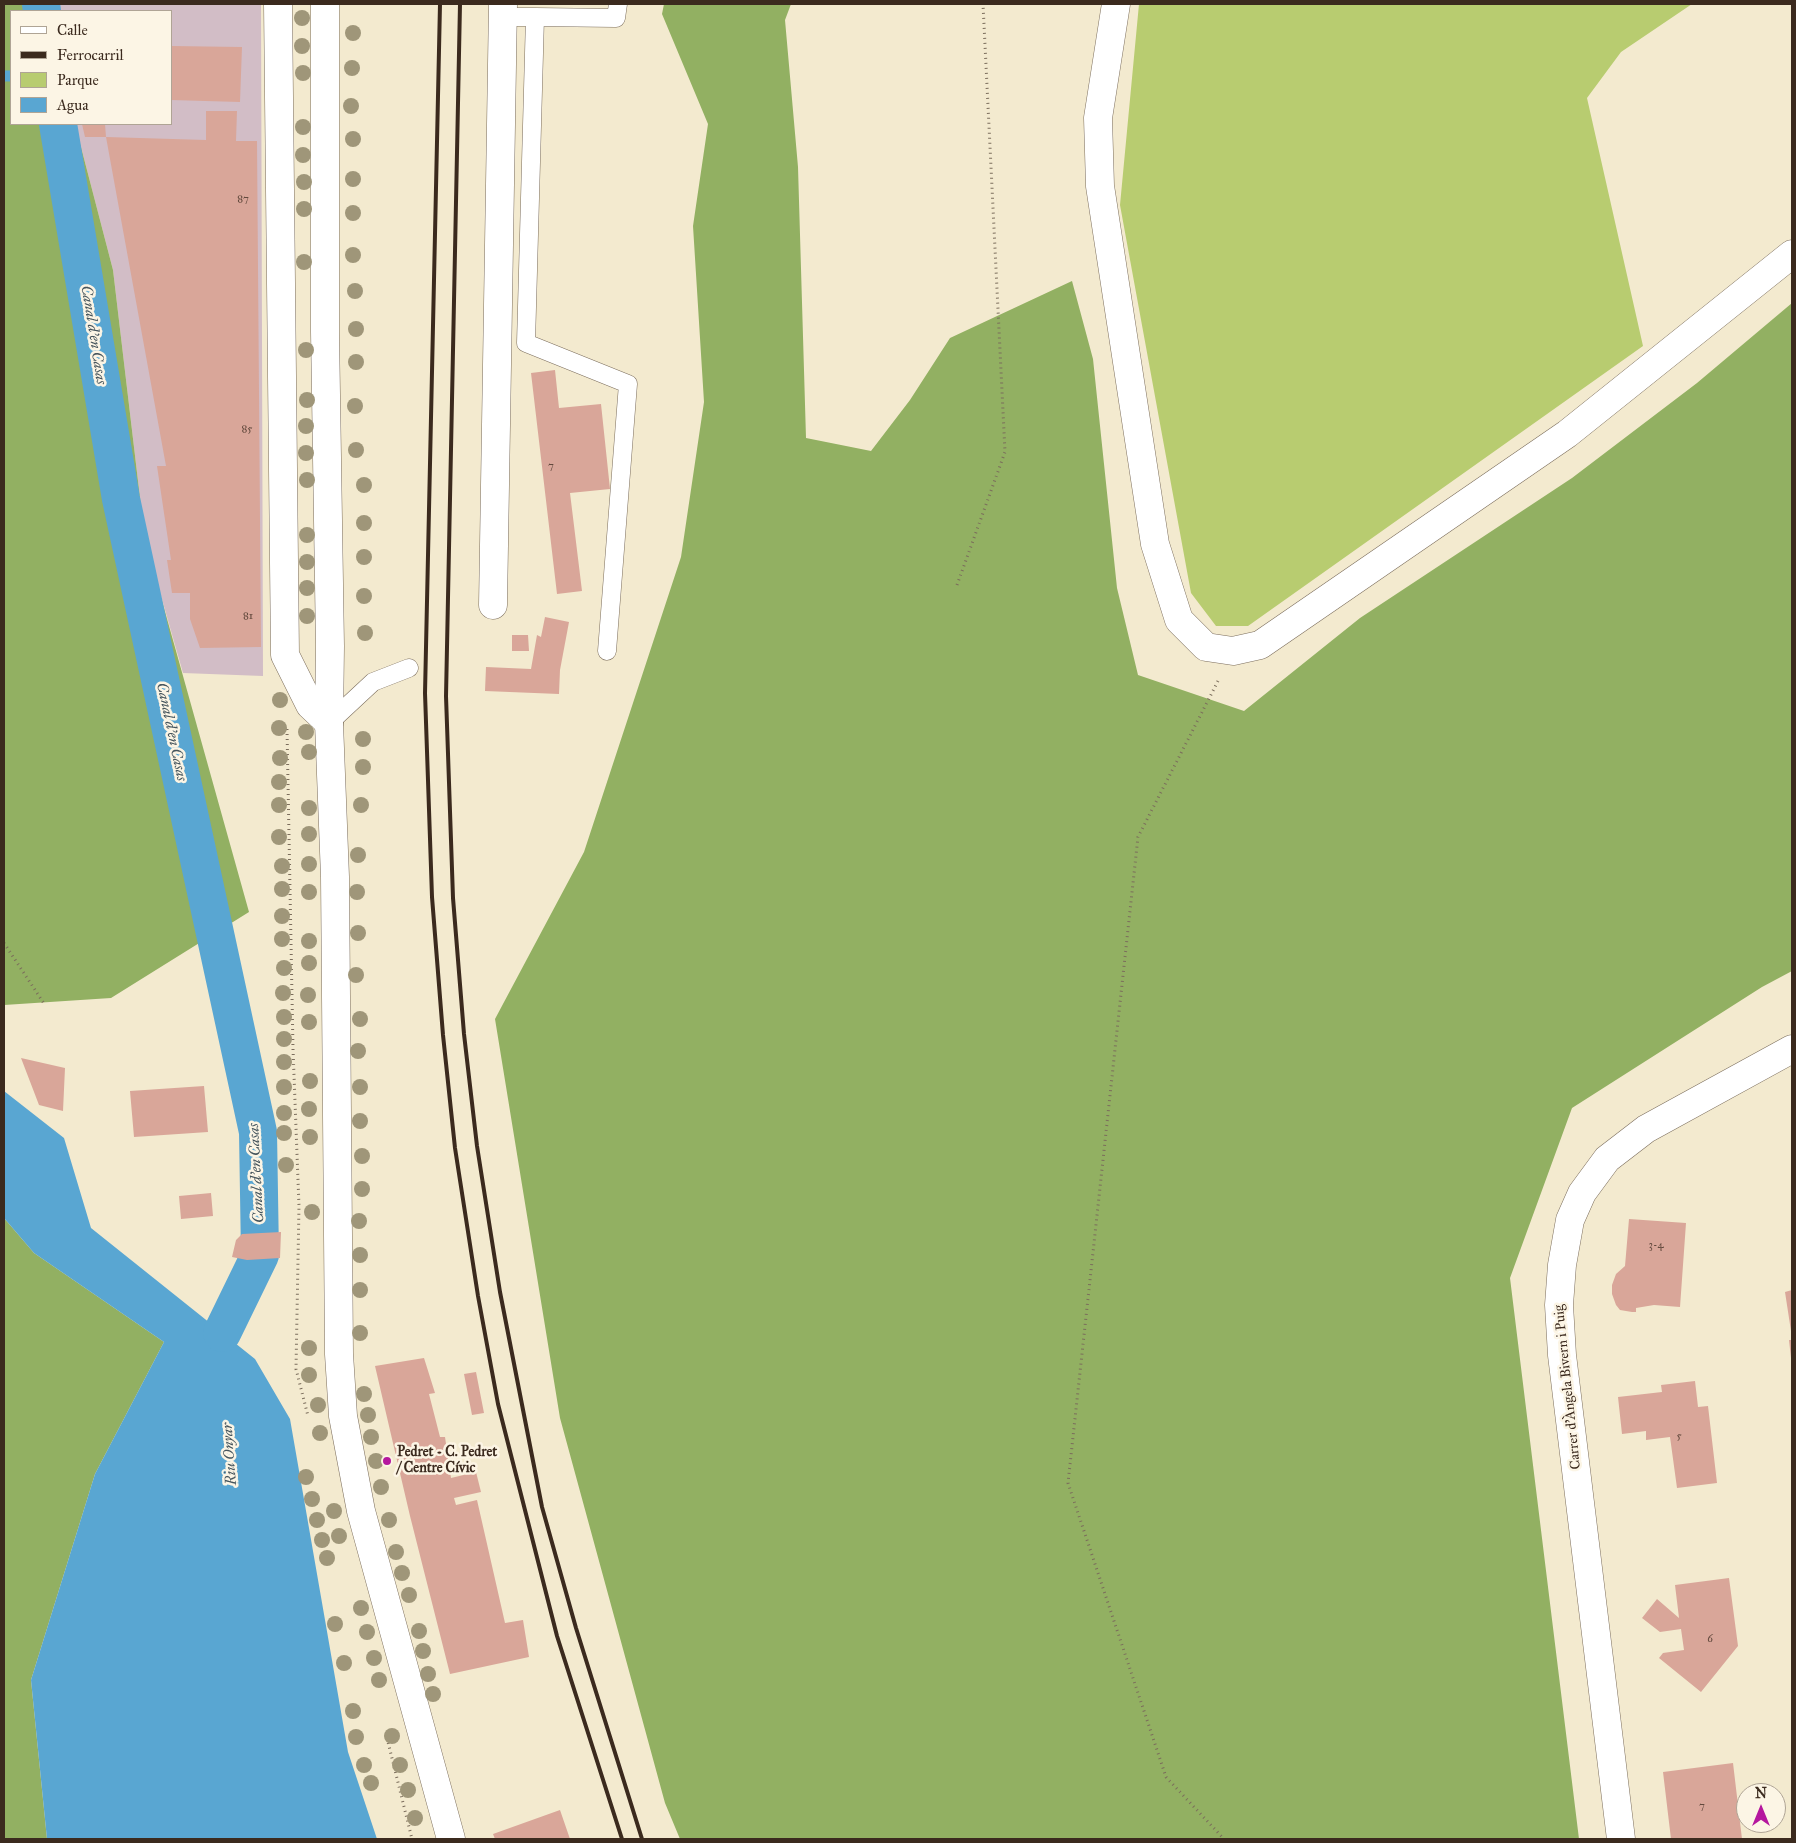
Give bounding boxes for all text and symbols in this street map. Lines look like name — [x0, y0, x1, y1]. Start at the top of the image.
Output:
legend — [10, 10, 172, 125]
text: Calle — [57, 21, 88, 39]
text: Ferrocarril — [57, 46, 124, 64]
text: Parque — [57, 71, 99, 89]
text: Agua — [57, 96, 89, 114]
house number: 87 — [237, 192, 249, 206]
water label: Canal d'en Casas — [76, 284, 110, 386]
house number: 85 — [242, 422, 252, 436]
house number: 7 — [548, 459, 554, 473]
house number: 81 — [243, 609, 253, 623]
water label: Canal d'en Casas — [152, 681, 190, 783]
water label: Canal d'en Casas — [245, 1123, 269, 1223]
house number: 3-4 — [1648, 1238, 1664, 1252]
street label: Carrer d'Àngela Bivern i Puig — [1551, 1304, 1585, 1470]
water label: Riu Onyar — [219, 1422, 241, 1486]
house number: 5 — [1676, 1429, 1682, 1443]
place label: Pedret - C. Pedret / Centre Cívic — [397, 1445, 497, 1478]
marker: Pedret - C. Pedret / Centre Cívic — [381, 1455, 393, 1467]
house number: 6 — [1707, 1632, 1713, 1646]
north arrow — [1736, 1783, 1786, 1833]
text: N — [1755, 1785, 1767, 1802]
house number: 7 — [1699, 1799, 1705, 1813]

